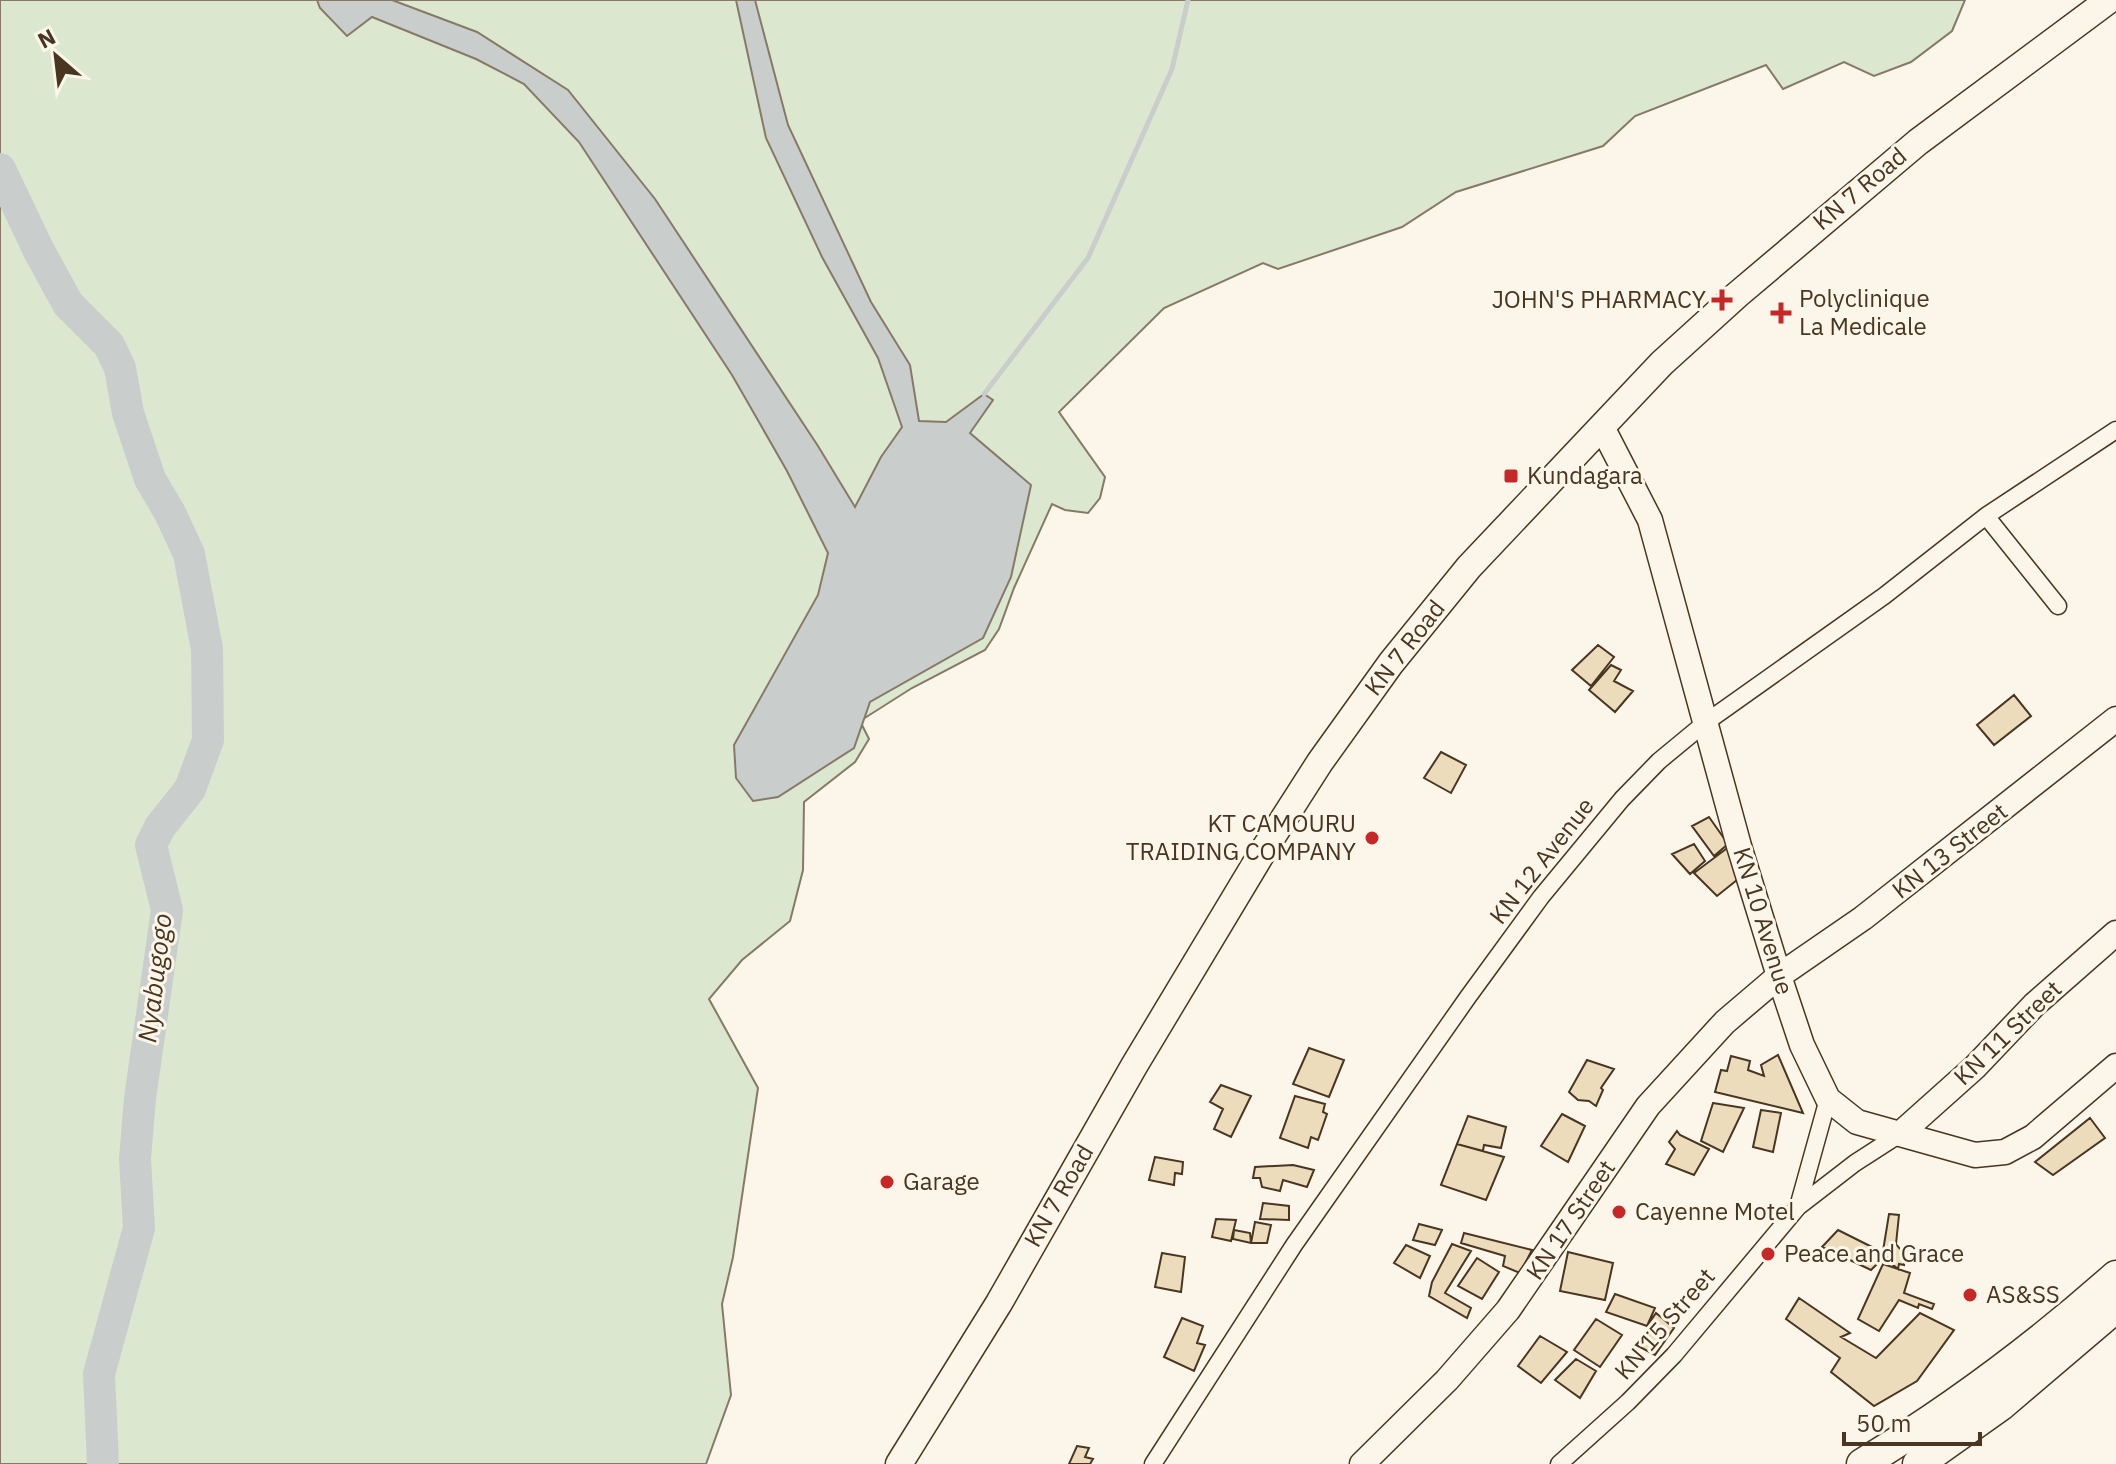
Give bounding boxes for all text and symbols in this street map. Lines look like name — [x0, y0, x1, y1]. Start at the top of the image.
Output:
north arrow — [16, 16, 96, 96]
text: N — [33, 21, 60, 54]
street label: KN 7 Road — [1806, 140, 1913, 237]
place label: Polyclinique La Medicale — [1799, 282, 1930, 342]
place label: JOHN'S PHARMACY — [1492, 283, 1706, 315]
marker: JOHN'S PHARMACY — [1713, 291, 1731, 309]
marker: Polyclinique La Medicale — [1770, 302, 1792, 324]
place label: Kundagara — [1527, 459, 1643, 491]
marker: Kundagara — [1502, 467, 1520, 485]
street label: KN 7 Road — [1357, 593, 1452, 702]
street label: KN 12 Avenue — [1482, 790, 1601, 930]
street label: KN 13 Street — [1885, 795, 2014, 905]
place label: KT CAMOURU TRAIDING COMPANY — [1126, 807, 1356, 867]
marker: KT CAMOURU TRAIDING COMPANY — [1363, 829, 1381, 847]
street label: KN 10 Avenue — [1726, 843, 1802, 998]
water label: Nyabugogo — [129, 911, 179, 1044]
street label: KN 11 Street — [1947, 973, 2068, 1092]
street label: KN 7 Road — [1016, 1139, 1100, 1252]
street label: KN 17 Street — [1518, 1153, 1622, 1286]
place label: Garage — [903, 1165, 980, 1197]
marker: Garage — [878, 1173, 896, 1191]
place label: Cayenne Motel — [1635, 1195, 1795, 1227]
marker: Cayenne Motel — [1610, 1203, 1628, 1221]
place label: Peace and Grace — [1784, 1237, 1964, 1269]
marker: Peace and Grace — [1759, 1245, 1777, 1263]
street label: KN 15 Street — [1607, 1261, 1722, 1386]
place label: AS&SS — [1986, 1278, 2060, 1310]
marker: AS&SS — [1961, 1286, 1979, 1304]
scale bar — [1844, 1396, 1980, 1446]
text: 50 m — [1856, 1407, 1911, 1439]

